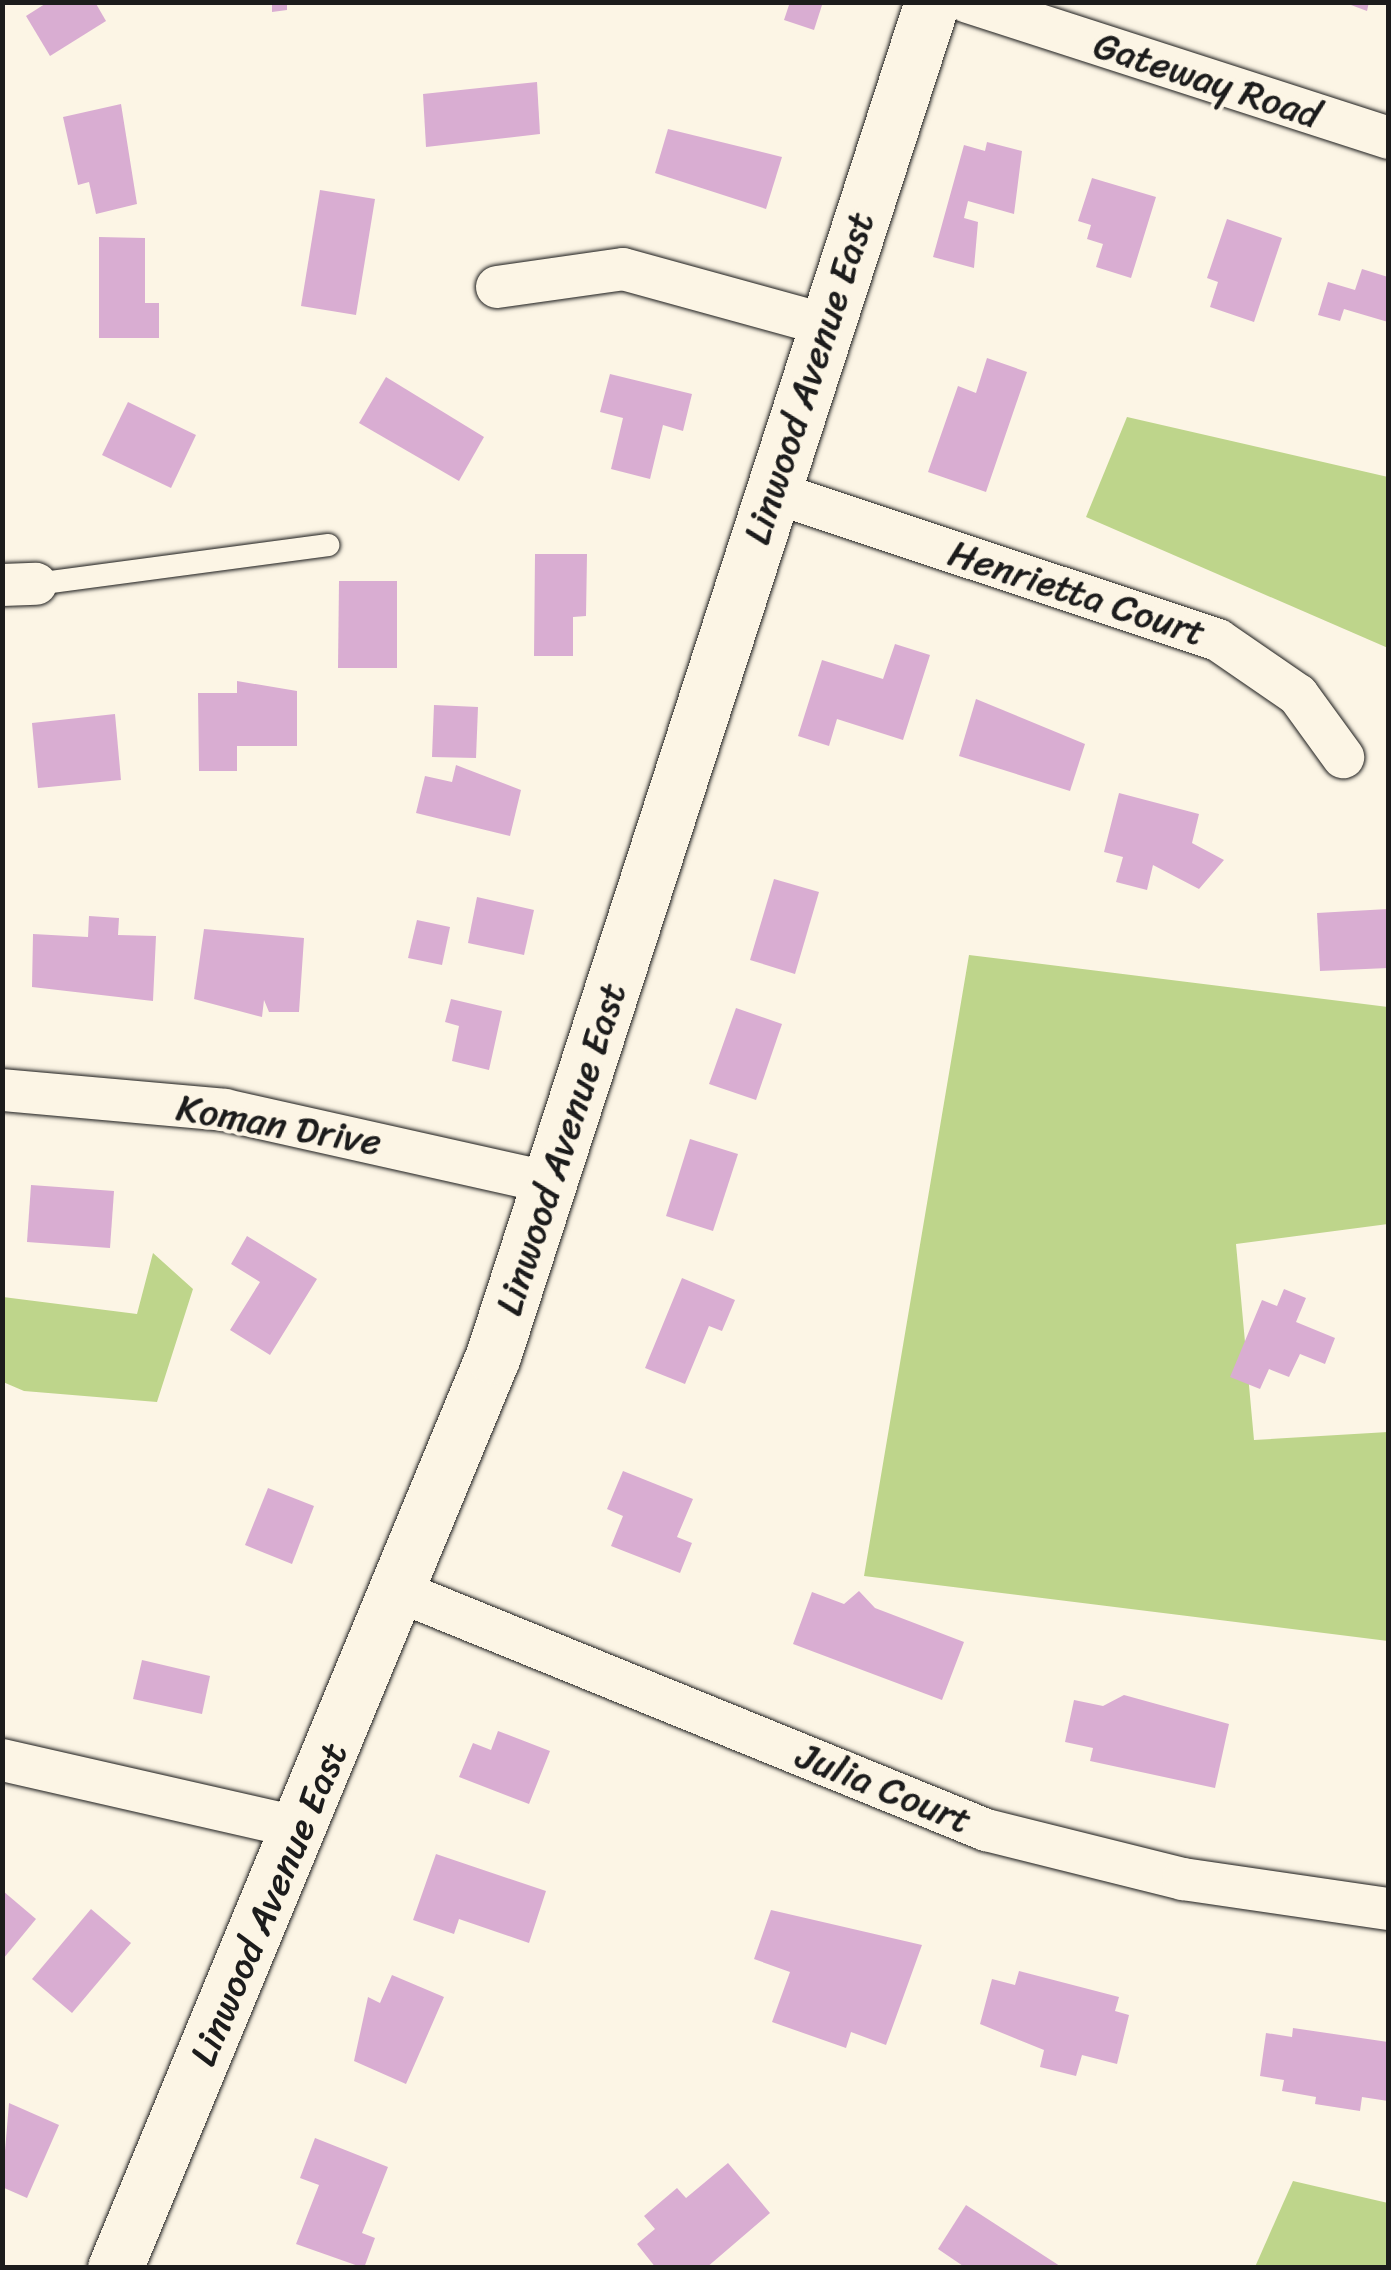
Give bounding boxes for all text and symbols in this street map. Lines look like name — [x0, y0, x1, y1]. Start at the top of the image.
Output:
street label: Gateway Road — [1088, 22, 1326, 138]
street label: Linwood Avenue East — [734, 205, 884, 551]
street label: Henrietta Court — [943, 530, 1211, 656]
street label: Linwood Avenue East — [486, 976, 636, 1322]
street label: Koman Drive — [173, 1085, 385, 1165]
street label: Julia Court — [790, 1732, 978, 1844]
street label: Linwood Avenue East — [180, 1735, 358, 2073]

